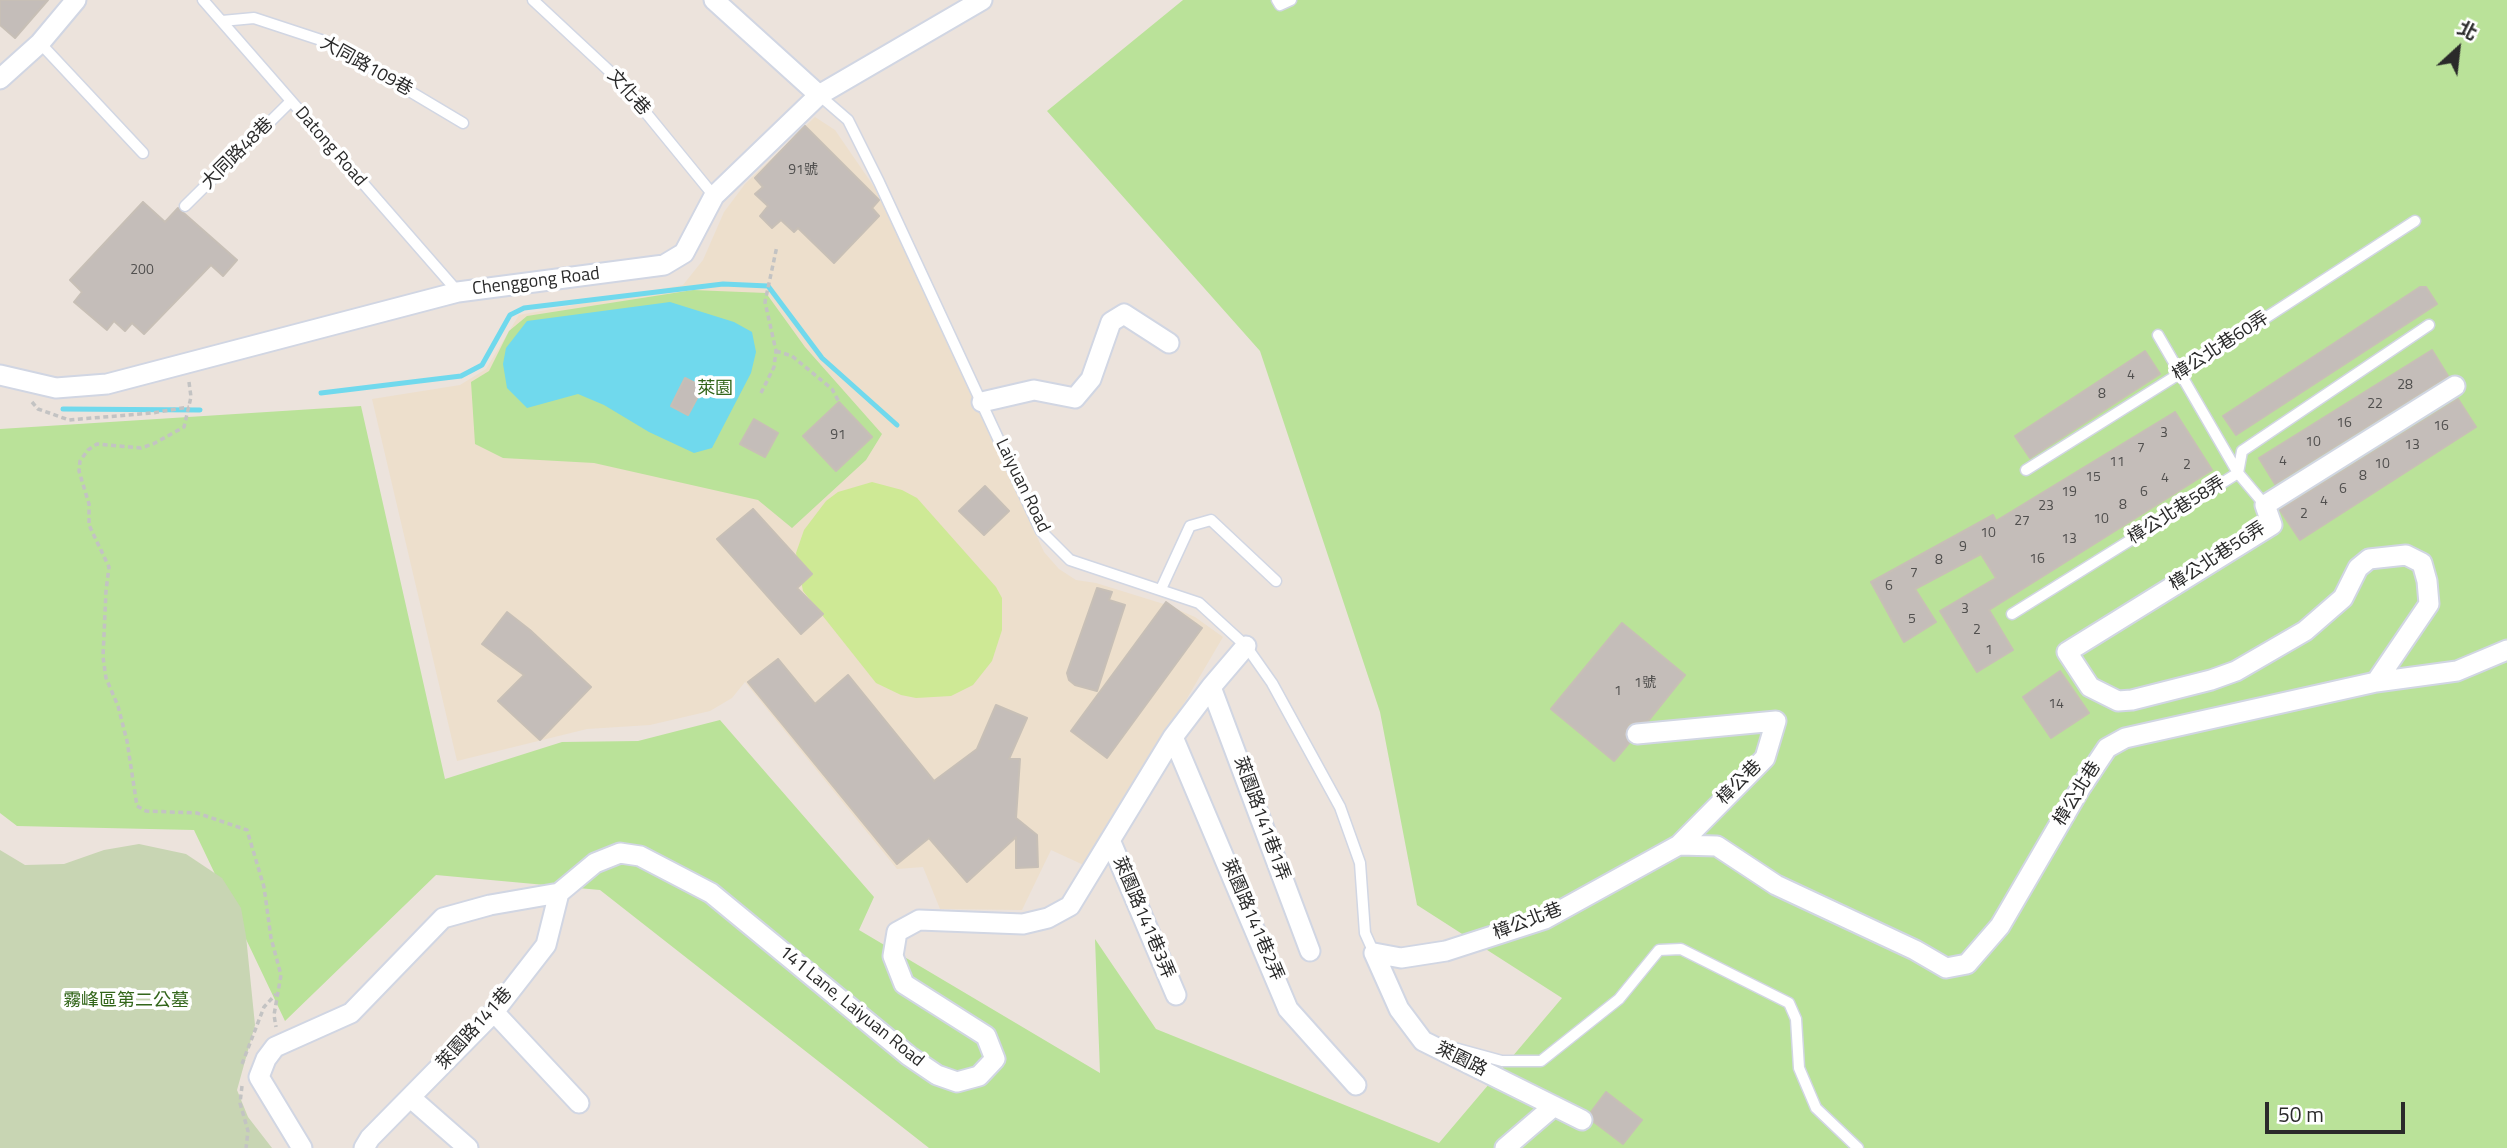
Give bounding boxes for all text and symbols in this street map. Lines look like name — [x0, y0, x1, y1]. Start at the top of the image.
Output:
text: 北 — [2453, 13, 2483, 47]
north arrow — [2423, 14, 2493, 84]
street label: 大同路109巷 — [316, 33, 416, 101]
street label: 文化巷 — [602, 66, 654, 120]
street label: Datong Road — [290, 103, 370, 191]
street label: 大同路48巷 — [198, 114, 278, 194]
house number: 91號 — [788, 163, 818, 179]
house number: 200 — [130, 263, 154, 279]
street label: Chenggong Road — [471, 263, 601, 301]
street label: 樟公北巷60弄 — [2169, 308, 2273, 386]
house number: 4 — [2127, 368, 2135, 384]
house number: 28 — [2397, 378, 2413, 394]
park label: 萊園 — [697, 379, 733, 401]
house number: 8 — [2098, 387, 2106, 403]
house number: 22 — [2367, 397, 2383, 413]
house number: 16 — [2336, 416, 2352, 432]
house number: 16 — [2433, 419, 2449, 435]
house number: 3 — [2160, 426, 2168, 442]
house number: 91 — [830, 428, 846, 444]
house number: 10 — [2305, 435, 2321, 451]
street label: Laiyuan Road — [990, 436, 1054, 536]
house number: 13 — [2404, 438, 2420, 454]
house number: 7 — [2137, 441, 2145, 457]
house number: 4 — [2279, 454, 2287, 470]
house number: 11 — [2109, 455, 2125, 471]
house number: 10 — [2374, 457, 2390, 473]
house number: 2 — [2183, 458, 2191, 474]
house number: 8 — [2359, 469, 2367, 485]
house number: 15 — [2085, 470, 2101, 486]
house number: 4 — [2161, 471, 2169, 487]
street label: 樟公北巷58弄 — [2125, 473, 2229, 549]
house number: 6 — [2339, 482, 2347, 498]
house number: 19 — [2061, 485, 2077, 501]
house number: 6 — [2140, 485, 2148, 501]
house number: 4 — [2320, 494, 2328, 510]
house number: 8 — [2119, 498, 2127, 514]
house number: 23 — [2038, 499, 2054, 515]
house number: 2 — [2300, 507, 2308, 523]
house number: 10 — [2093, 512, 2109, 528]
house number: 27 — [2014, 514, 2030, 530]
street label: 樟公北巷56弄 — [2166, 518, 2270, 596]
house number: 10 — [1980, 526, 1996, 542]
house number: 13 — [2061, 532, 2077, 548]
house number: 9 — [1959, 540, 1967, 556]
house number: 16 — [2029, 552, 2045, 568]
house number: 8 — [1935, 553, 1943, 569]
house number: 7 — [1910, 566, 1918, 582]
house number: 6 — [1885, 579, 1893, 595]
house number: 3 — [1961, 602, 1969, 618]
house number: 5 — [1908, 612, 1916, 628]
house number: 2 — [1973, 623, 1981, 639]
house number: 1 — [1985, 643, 1993, 659]
house number: 1號 — [1634, 676, 1656, 692]
house number: 1 — [1614, 684, 1622, 700]
house number: 14 — [2048, 697, 2064, 713]
street label: 萊園路141巷1弄 — [1229, 754, 1293, 884]
street label: 樟公巷 — [1713, 756, 1767, 810]
street label: 樟公北巷 — [2050, 758, 2106, 830]
street label: 萊園路141巷3弄 — [1108, 854, 1178, 982]
street label: 萊園路141巷2弄 — [1217, 856, 1287, 984]
street label: 樟公北巷 — [1491, 899, 1565, 945]
street label: 141 Lane, Laiyuan Road — [774, 942, 928, 1072]
street label: 萊園路141巷 — [433, 984, 517, 1074]
park label: 霧峰區第二公墓 — [63, 991, 189, 1013]
street label: 萊園路 — [1432, 1038, 1490, 1082]
scale bar — [2269, 1088, 2409, 1132]
text: 50 m — [2278, 1098, 2324, 1130]

